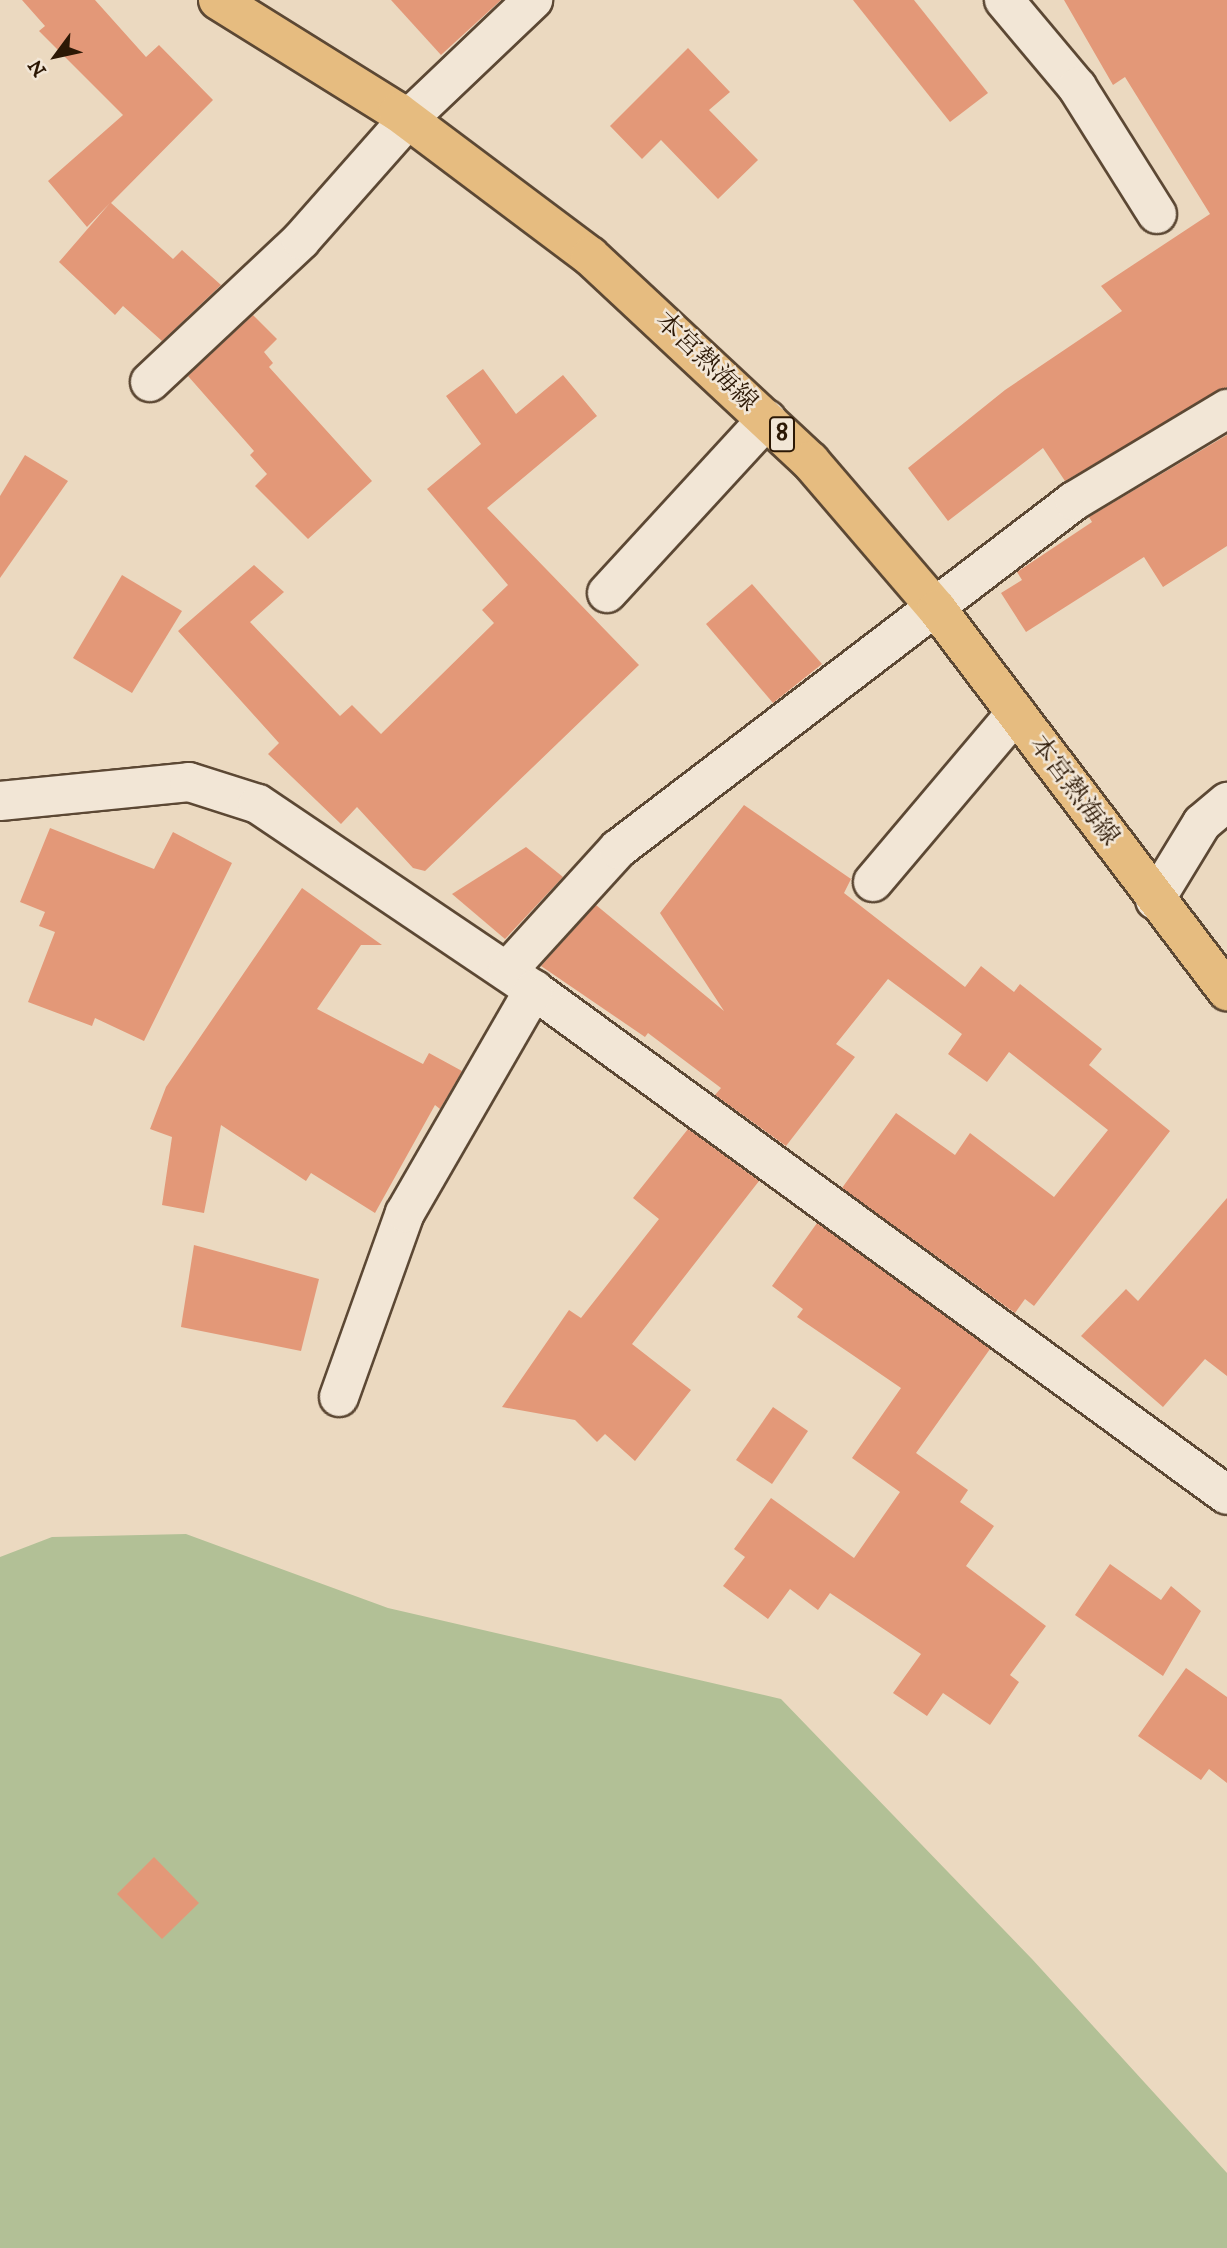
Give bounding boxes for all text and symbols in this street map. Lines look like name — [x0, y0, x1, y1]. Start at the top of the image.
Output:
north arrow — [21, 21, 91, 91]
text: N — [24, 55, 52, 81]
street label: 本宮熱海線 — [648, 306, 764, 418]
road number: 8 — [768, 414, 796, 454]
street label: 本宮熱海線 — [1022, 730, 1126, 852]

